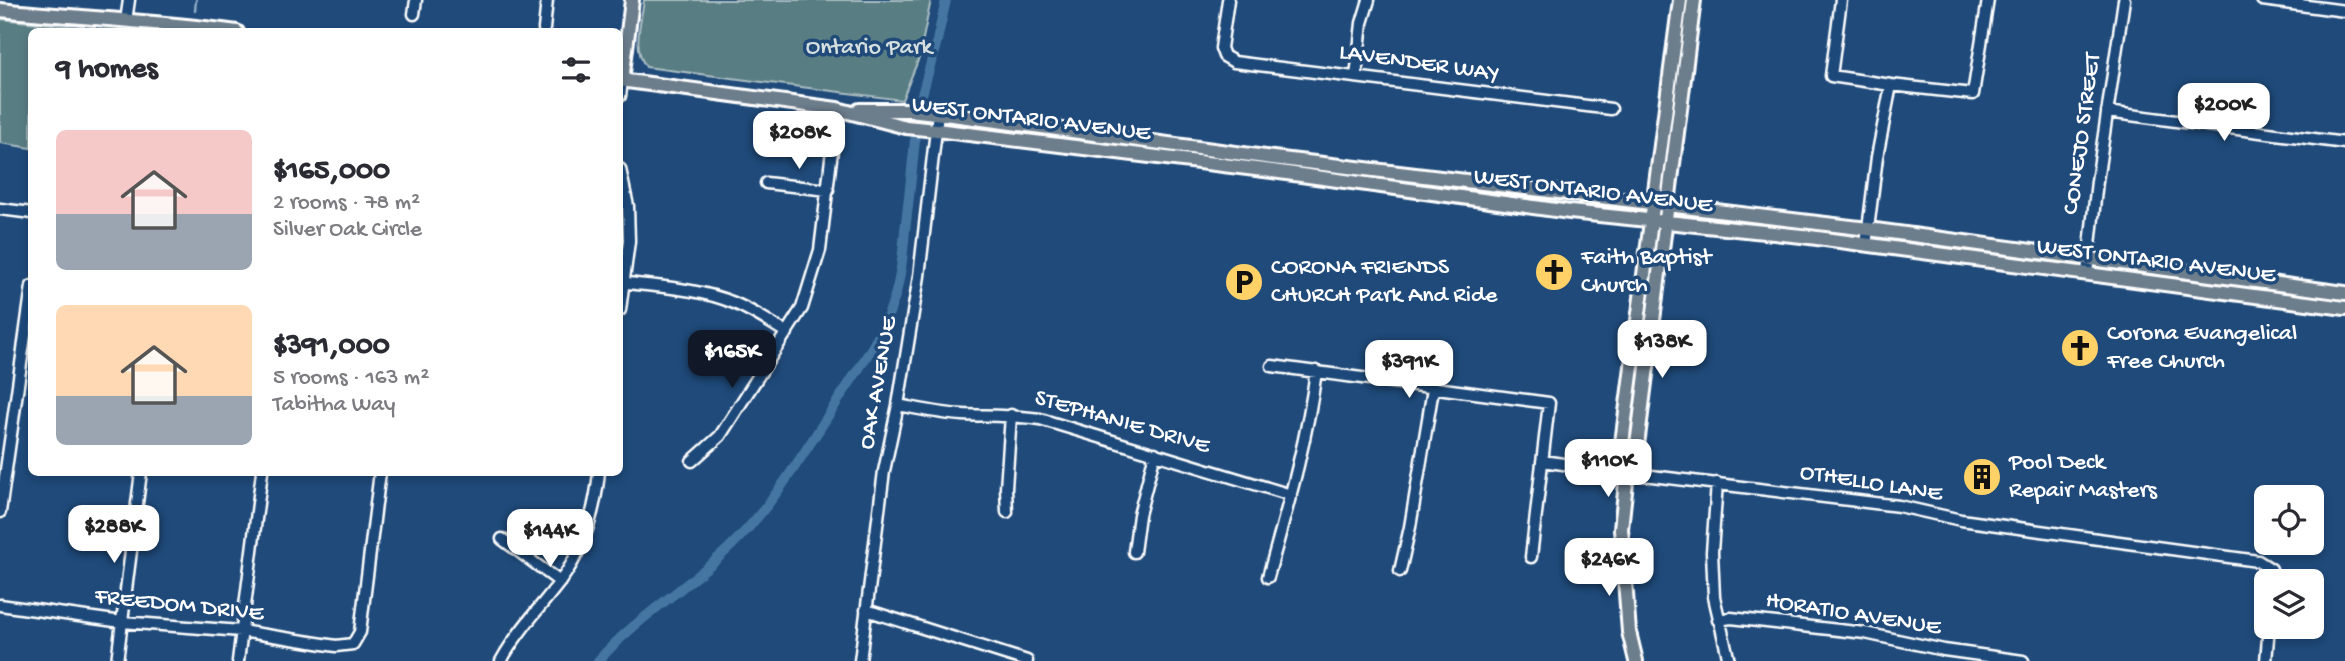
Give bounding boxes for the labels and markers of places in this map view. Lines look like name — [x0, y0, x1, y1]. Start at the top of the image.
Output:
pin: $200K — [2175, 83, 2273, 143]
pin: $208K — [750, 111, 848, 171]
place label: Faith Baptist Church — [1580, 244, 1713, 301]
church icon: Faith Baptist Church — [1533, 251, 1575, 293]
place label: CORONA FRIENDS CHURCH Park And Ride — [1271, 254, 1498, 311]
parking icon: CORONA FRIENDS CHURCH Park And Ride — [1223, 261, 1265, 303]
pin: $138K — [1613, 320, 1711, 380]
place label: Corona Evangelical Free Church — [2106, 320, 2297, 377]
church icon: Corona Evangelical Free Church — [2059, 327, 2101, 369]
pin: $165K — [683, 330, 781, 390]
pin: $391K — [1360, 340, 1458, 400]
pin: $110K — [1559, 440, 1657, 499]
place label: Pool Deck Repair Masters — [2008, 449, 2158, 506]
building icon: Pool Deck Repair Masters — [1961, 456, 2003, 498]
pin: $288K — [65, 505, 163, 565]
pin: $144K — [501, 510, 599, 569]
pin: $246K — [1560, 538, 1658, 598]

